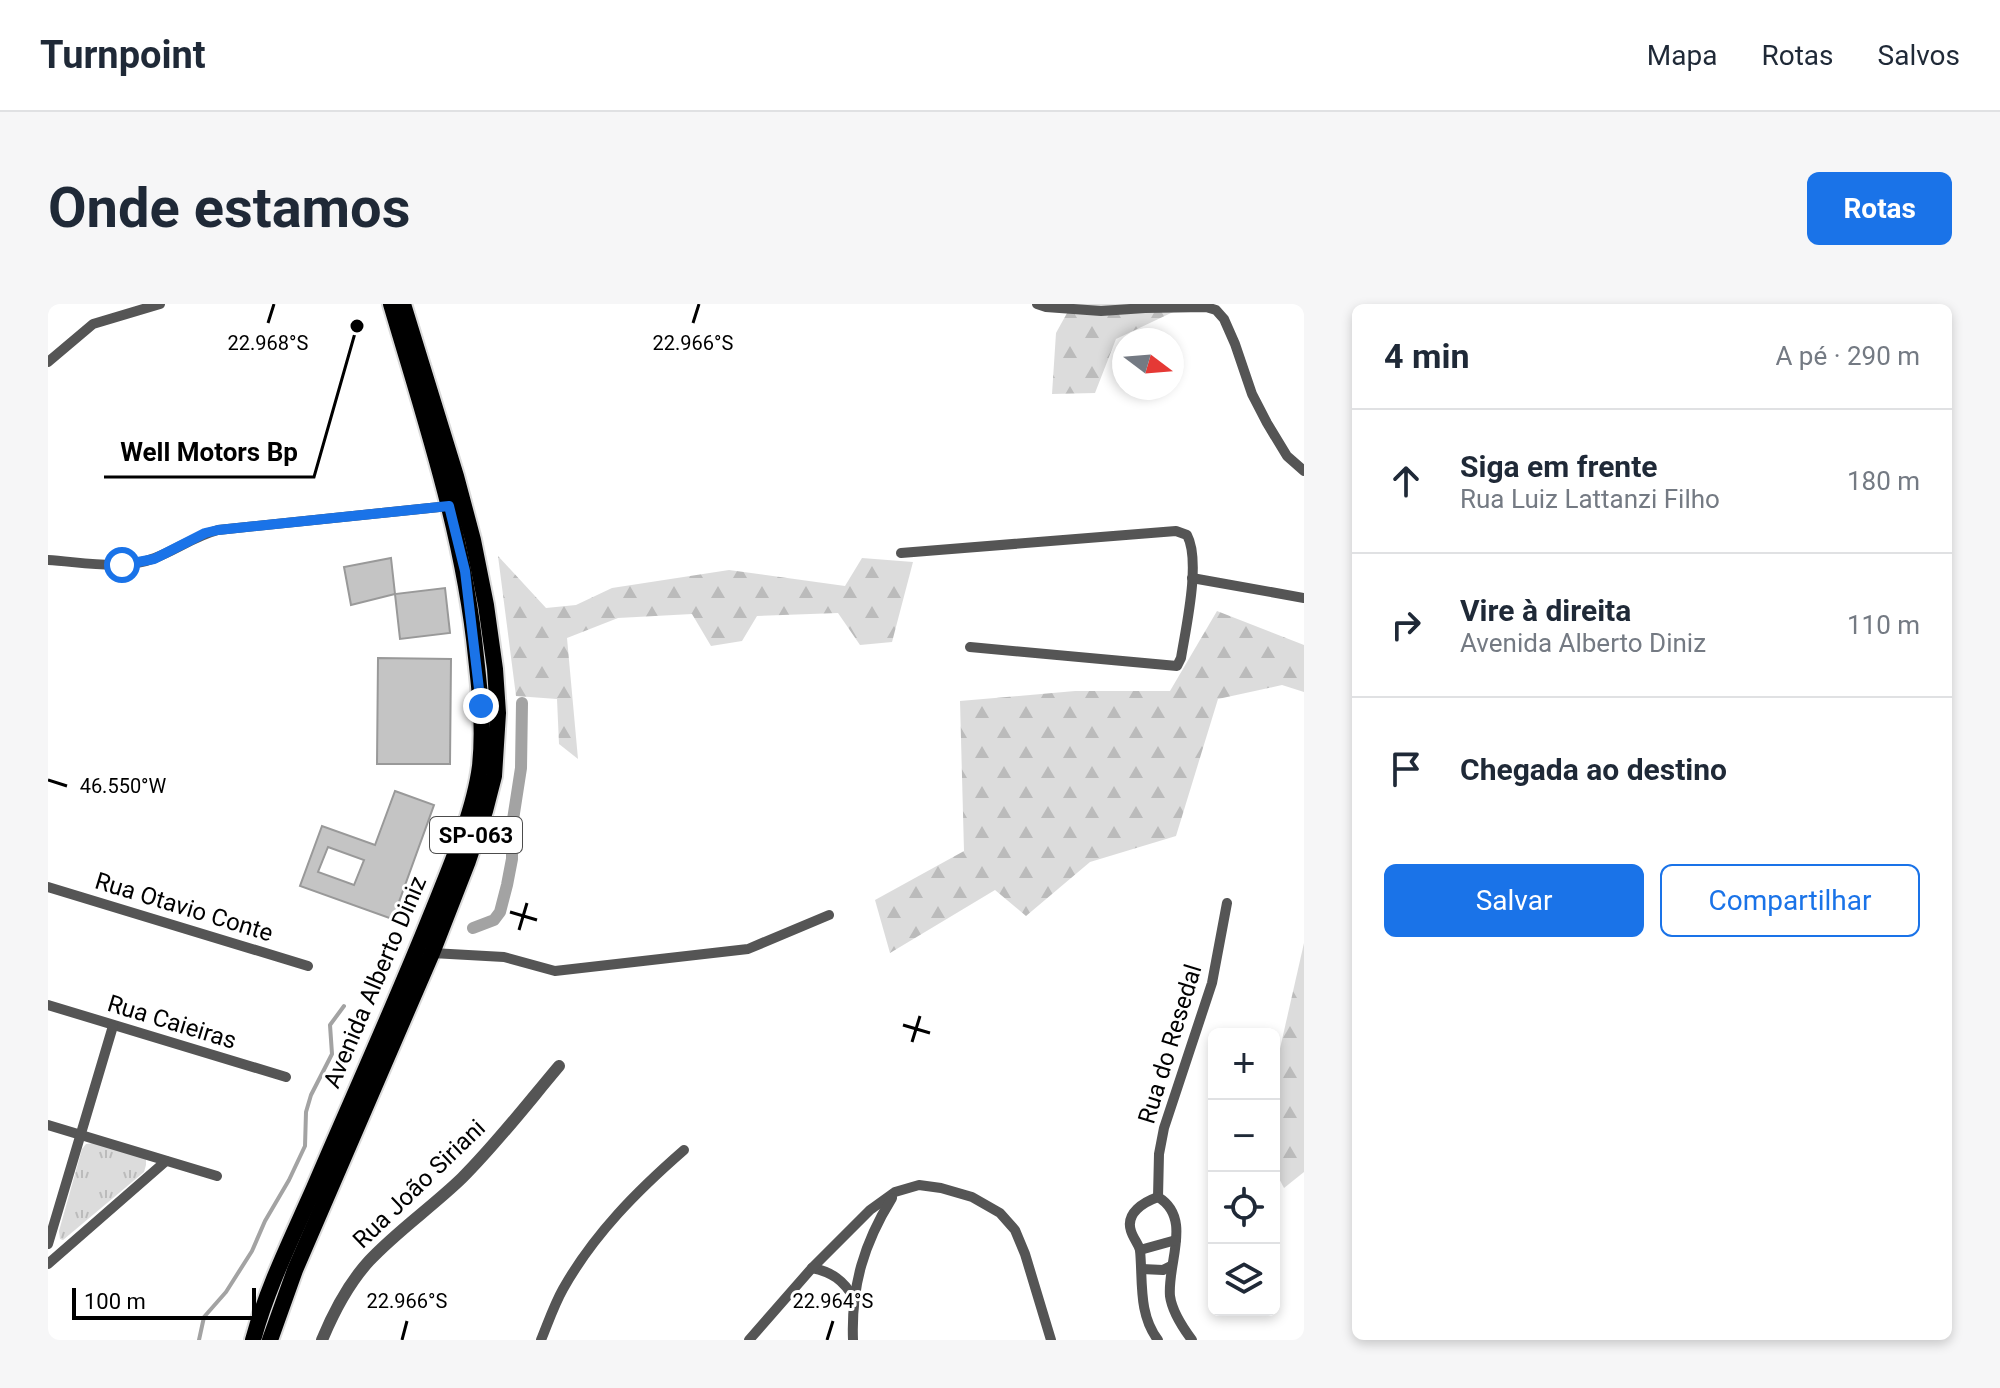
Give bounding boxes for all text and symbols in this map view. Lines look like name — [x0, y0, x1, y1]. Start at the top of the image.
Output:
text: Turnpoint — [40, 33, 206, 77]
text: Mapa — [1647, 39, 1717, 72]
text: Rotas — [1761, 39, 1834, 72]
text: Salvos — [1878, 39, 1960, 72]
button: Rotas — [1807, 172, 1952, 245]
text: Onde estamos — [48, 175, 411, 241]
north arrow — [1112, 328, 1184, 400]
text: 22.968°S — [228, 331, 309, 355]
text: 22.966°S — [653, 331, 734, 355]
text: 4 min — [1384, 336, 1469, 376]
text: A pé · 290 m — [1775, 341, 1920, 371]
callout: Well Motors Bp — [104, 427, 314, 477]
text: Well Motors Bp — [120, 437, 298, 467]
text: Siga em frente — [1460, 449, 1658, 484]
icon: ahead — [1384, 459, 1428, 503]
text: 180 m — [1847, 466, 1920, 496]
text: Rua Luiz Lattanzi Filho — [1460, 484, 1720, 514]
route start — [104, 547, 140, 583]
text: Vire à direita — [1460, 593, 1631, 628]
icon: right — [1384, 603, 1428, 647]
text: 110 m — [1847, 610, 1920, 640]
text: Avenida Alberto Diniz — [1460, 628, 1706, 658]
route end — [463, 688, 499, 724]
icon: arrive — [1384, 747, 1428, 791]
text: Chegada ao destino — [1460, 752, 1727, 787]
text: 46.550°W — [80, 774, 167, 798]
road number: SP-063 — [430, 817, 522, 853]
button: Salvar — [1384, 864, 1644, 937]
button: Compartilhar — [1660, 864, 1920, 937]
street label: Rua Otavio Conte — [92, 867, 276, 947]
street label: Avenida Alberto Diniz — [318, 872, 432, 1092]
street label: Rua do Resedal — [1132, 961, 1208, 1127]
street label: Rua Caieiras — [104, 989, 240, 1055]
map controls — [1208, 1028, 1280, 1316]
button: + — [1208, 1028, 1280, 1100]
button: − — [1208, 1100, 1280, 1172]
street label: Rua João Siriani — [347, 1114, 491, 1254]
button: locate — [1208, 1172, 1280, 1244]
button: layers — [1208, 1244, 1280, 1316]
scale bar — [72, 1284, 256, 1320]
text: 100 m — [84, 1289, 146, 1314]
text: 22.966°S — [367, 1289, 448, 1313]
text: 22.964°S — [793, 1289, 874, 1313]

